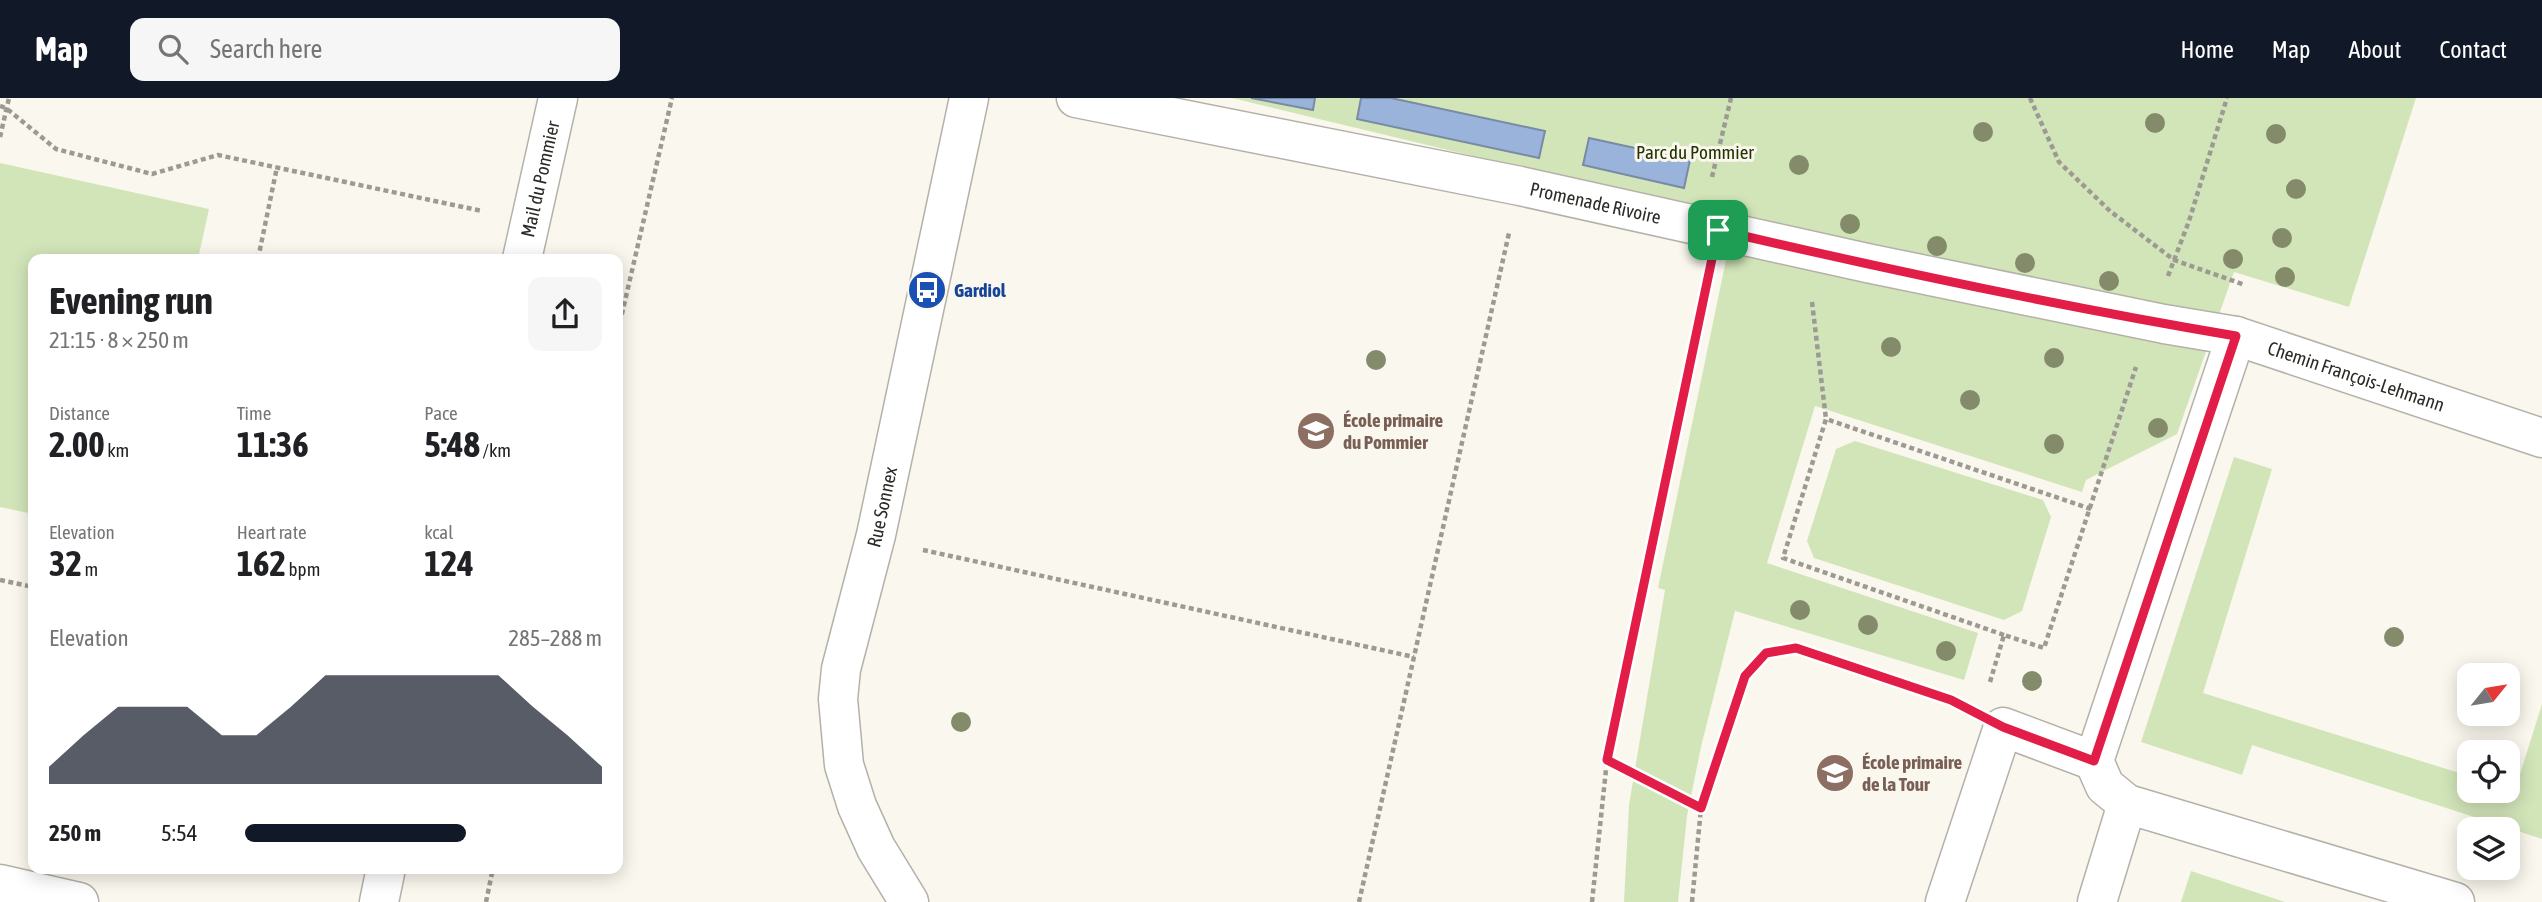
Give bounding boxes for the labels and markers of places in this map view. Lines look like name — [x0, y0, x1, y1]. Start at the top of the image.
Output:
pin — [1688, 200, 1748, 260]
bus stop icon: Gardiol — [906, 269, 948, 311]
place label: Gardiol — [954, 279, 1007, 301]
place label: École primaire du Pommier — [1343, 409, 1444, 453]
school or university icon: École primaire du Pommier — [1295, 410, 1337, 452]
place label: École primaire de la Tour — [1862, 751, 1963, 795]
school or university icon: École primaire de la Tour — [1814, 752, 1856, 794]

